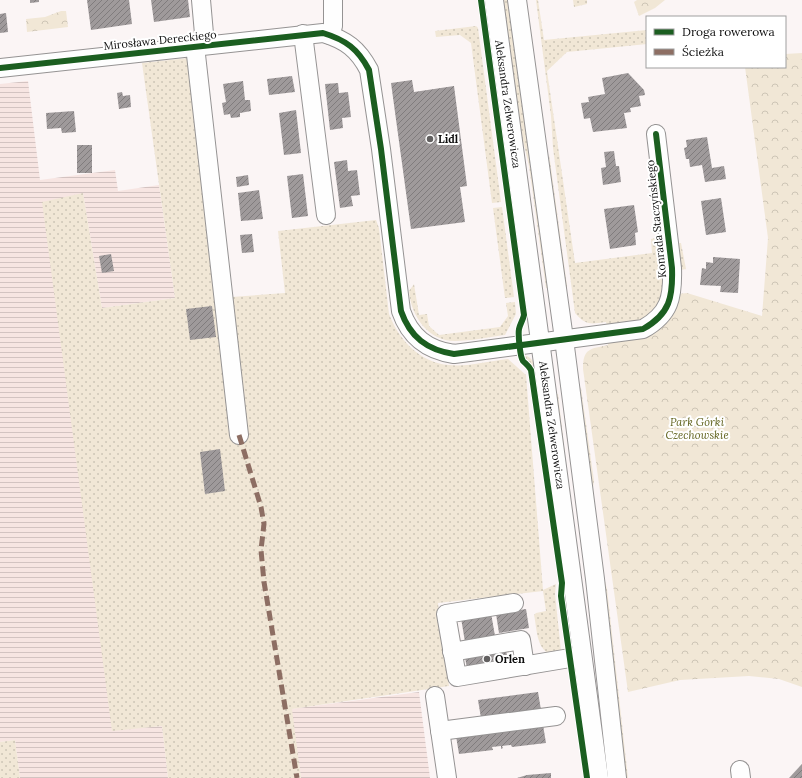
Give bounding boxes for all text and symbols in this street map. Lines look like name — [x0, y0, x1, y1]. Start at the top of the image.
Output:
legend — [646, 16, 786, 68]
text: Droga rowerowa — [682, 24, 775, 39]
street label: Mirosława Dereckiego — [103, 27, 217, 53]
street label: Aleksandra Zelwerowicza — [492, 38, 524, 169]
text: Ścieżka — [682, 44, 724, 59]
place label: Lidl — [438, 132, 459, 146]
marker: Lidl — [425, 134, 435, 144]
street label: Konrada Staczyńskiego — [643, 159, 669, 279]
street label: Aleksandra Zelwerowicza — [536, 359, 568, 490]
park label: Park Górki Czechowskie — [665, 415, 729, 442]
place label: Orlen — [495, 652, 525, 666]
marker: Orlen — [482, 654, 492, 664]

